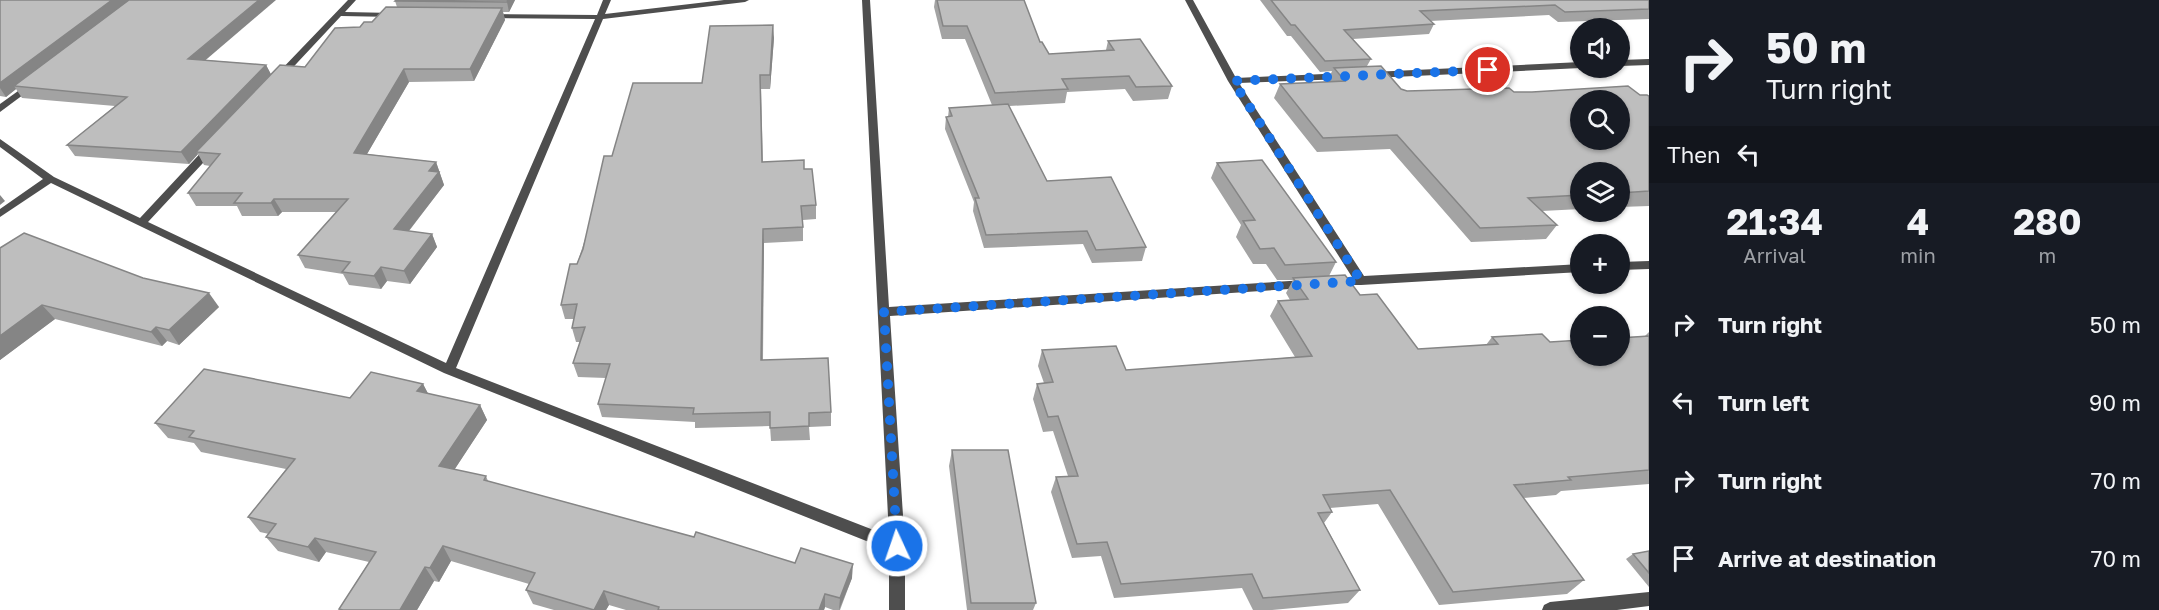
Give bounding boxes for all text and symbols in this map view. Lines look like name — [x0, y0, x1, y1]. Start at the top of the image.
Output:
map controls — [1570, 18, 1630, 366]
button: sound — [1570, 18, 1630, 78]
text: 50 m — [1766, 22, 1866, 72]
icon: right — [1667, 24, 1745, 102]
pin — [1462, 44, 1513, 95]
icon: arrive — [1471, 53, 1504, 86]
text: Turn right — [1766, 73, 1892, 105]
button: search — [1570, 90, 1630, 150]
icon: left — [1732, 138, 1765, 171]
text: Then — [1667, 141, 1720, 168]
button: layers — [1570, 162, 1630, 222]
text: 21:34 — [1726, 200, 1823, 243]
text: 4 — [1907, 200, 1929, 243]
text: 280 — [2013, 200, 2082, 243]
button: + — [1570, 234, 1630, 294]
text: Arrival — [1743, 243, 1806, 267]
text: min — [1900, 243, 1936, 267]
text: m — [2038, 243, 2056, 267]
button: − — [1570, 306, 1630, 366]
icon: right — [1667, 308, 1700, 341]
text: Turn right — [1718, 311, 1822, 338]
text: 50 m — [2090, 311, 2141, 338]
icon: left — [1667, 386, 1700, 419]
text: Turn left — [1718, 389, 1809, 416]
text: 90 m — [2089, 389, 2141, 416]
icon: right — [1667, 464, 1700, 497]
text: Turn right — [1718, 467, 1822, 494]
text: 70 m — [2091, 467, 2141, 494]
position arrow — [865, 514, 929, 578]
icon: arrive — [1667, 542, 1700, 575]
text: Arrive at destination — [1718, 545, 1936, 572]
text: 70 m — [2091, 545, 2141, 572]

